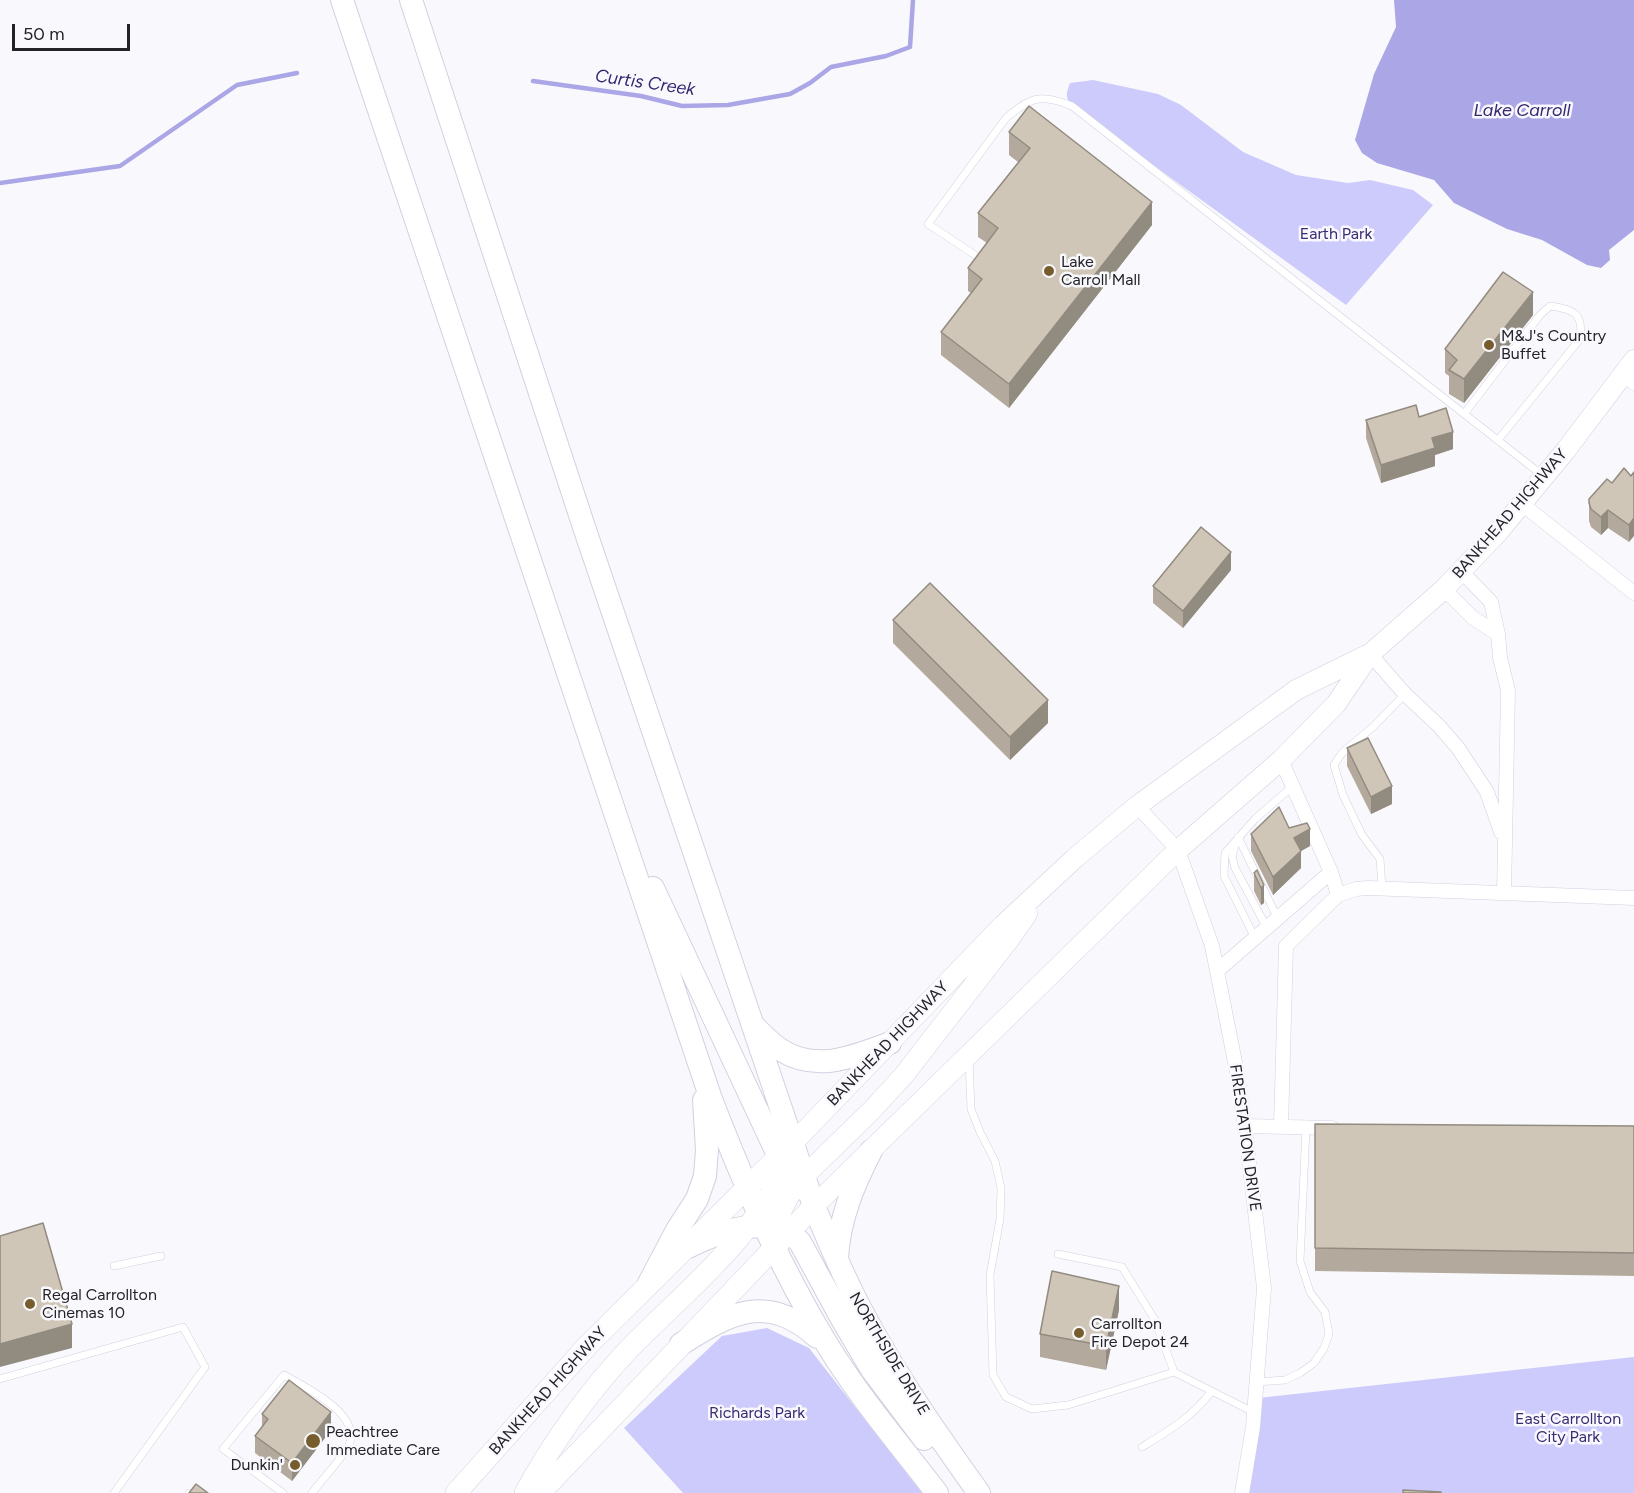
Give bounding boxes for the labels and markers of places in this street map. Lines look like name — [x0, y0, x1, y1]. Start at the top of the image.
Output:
place label: Lake Carroll Mall — [1061, 252, 1141, 290]
marker: Lake Carroll Mall — [1042, 264, 1056, 278]
place label: M&J's Country Buffet — [1501, 326, 1606, 364]
marker: M&J's Country Buffet — [1482, 338, 1496, 352]
place label: Regal Carrollton Cinemas 10 — [42, 1285, 157, 1323]
marker: Regal Carrollton Cinemas 10 — [23, 1297, 37, 1311]
place label: Carrollton Fire Depot 24 — [1091, 1314, 1189, 1352]
marker: Carrollton Fire Depot 24 — [1072, 1326, 1086, 1340]
place label: Peachtree Immediate Care — [326, 1422, 440, 1460]
marker: Peachtree Immediate Care — [304, 1432, 322, 1450]
place label: Dunkin' — [231, 1455, 283, 1475]
marker: Dunkin' — [288, 1458, 302, 1472]

